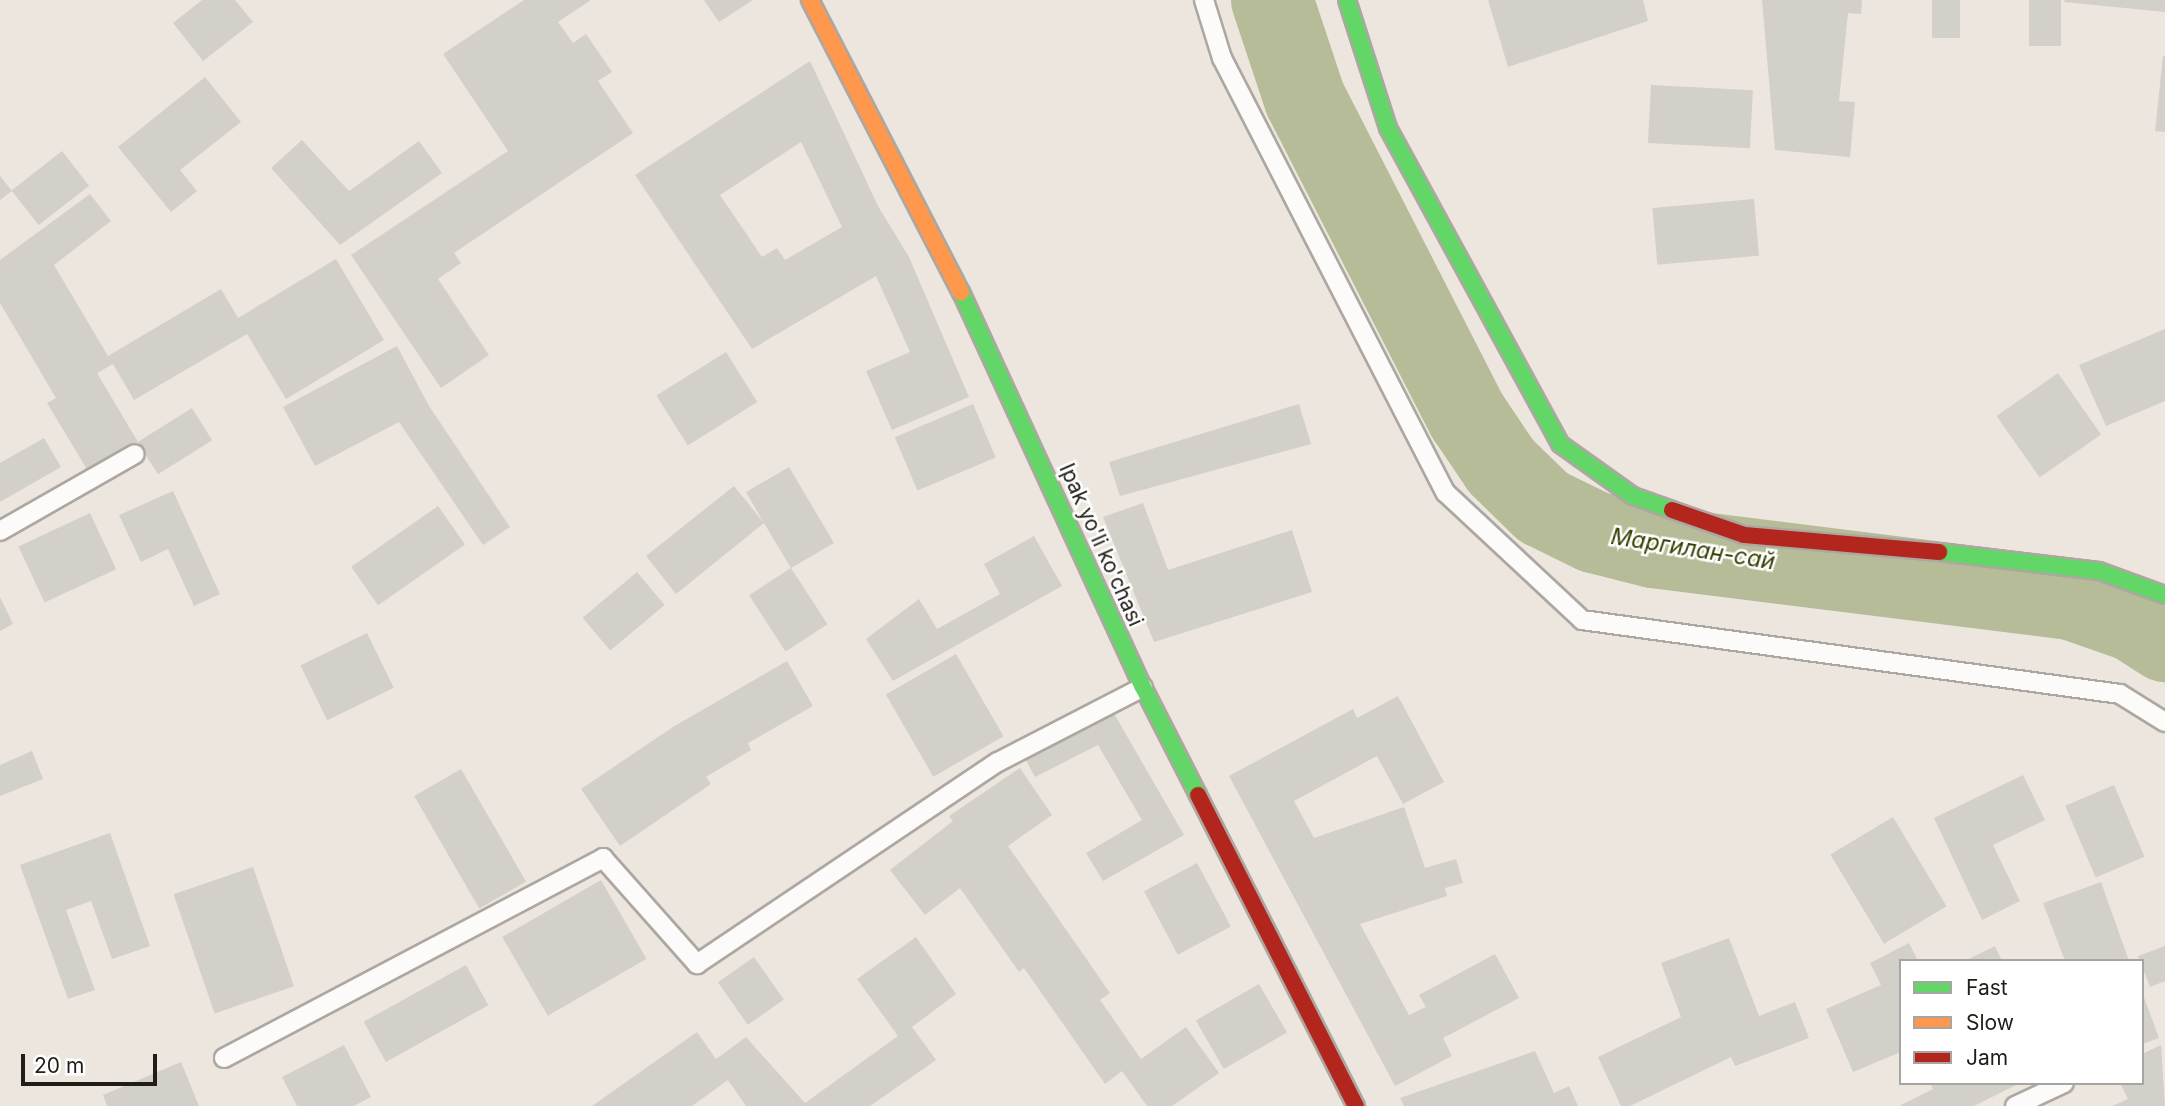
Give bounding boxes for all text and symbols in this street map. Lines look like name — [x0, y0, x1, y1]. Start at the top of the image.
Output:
street label: Ipak yo'li ko'chasi — [1054, 460, 1148, 630]
water label: Маргилан-сай — [1609, 522, 1777, 576]
legend — [1899, 959, 2144, 1085]
text: Fast — [1966, 975, 2008, 1000]
text: Slow — [1966, 1010, 2014, 1035]
scale bar — [24, 1040, 161, 1084]
text: Jam — [1966, 1045, 2008, 1070]
text: 20 m — [34, 1053, 84, 1078]

